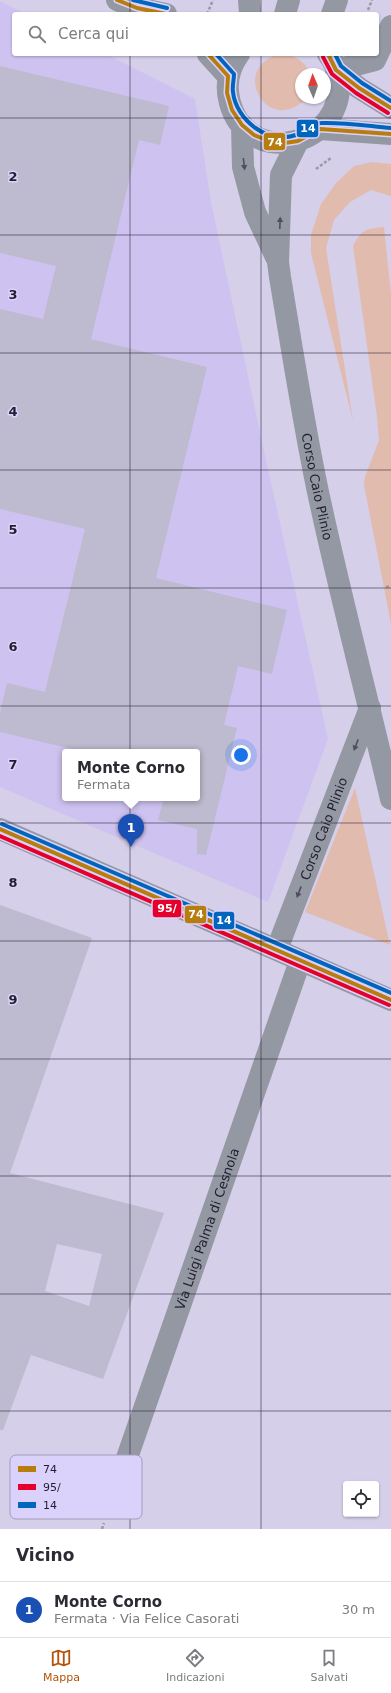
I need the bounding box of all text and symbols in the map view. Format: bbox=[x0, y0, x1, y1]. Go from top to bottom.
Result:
search box bbox=[12, 12, 379, 56]
icon: search bbox=[26, 23, 48, 45]
text: Cerca qui bbox=[58, 25, 129, 43]
north arrow bbox=[295, 68, 331, 104]
line badge: 14 bbox=[296, 119, 319, 138]
text: 14 bbox=[300, 122, 316, 135]
line badge: 74 bbox=[263, 132, 286, 151]
text: 74 bbox=[267, 136, 283, 149]
one-way arrow bbox=[240, 158, 247, 170]
text: 2 bbox=[8, 169, 18, 184]
one-way arrow bbox=[276, 217, 283, 229]
text: 3 bbox=[8, 287, 18, 302]
text: 4 bbox=[8, 404, 18, 419]
street label: Corso Caio Plinio bbox=[299, 432, 335, 542]
text: 5 bbox=[8, 522, 18, 537]
text: 6 bbox=[8, 639, 18, 654]
one-way arrow bbox=[352, 739, 358, 751]
your location bbox=[231, 745, 251, 765]
popup bbox=[62, 749, 200, 801]
text: 7 bbox=[8, 757, 18, 772]
text: Monte Corno bbox=[77, 759, 185, 777]
street label: Corso Caio Plinio bbox=[297, 775, 351, 882]
text: Fermata bbox=[77, 777, 130, 792]
pin: 1 bbox=[118, 814, 144, 847]
text: 8 bbox=[8, 875, 18, 890]
one-way arrow bbox=[296, 887, 302, 899]
line badge: 95/ bbox=[152, 899, 182, 918]
text: 95/ bbox=[157, 902, 178, 915]
line badge: 74 bbox=[184, 905, 207, 924]
text: 74 bbox=[188, 908, 204, 921]
line badge: 14 bbox=[213, 911, 235, 930]
text: 14 bbox=[216, 914, 232, 927]
text: 9 bbox=[8, 992, 18, 1007]
street label: Via Luigi Palma di Cesnola bbox=[172, 1146, 242, 1312]
legend bbox=[10, 1455, 142, 1519]
text: 74 bbox=[43, 1463, 57, 1476]
text: 95/ bbox=[43, 1481, 61, 1494]
map controls bbox=[343, 1481, 379, 1517]
button: locate bbox=[343, 1481, 379, 1517]
text: 14 bbox=[43, 1499, 57, 1512]
text: Vicino bbox=[16, 1545, 74, 1565]
text: Monte Corno bbox=[54, 1593, 162, 1611]
text: 1 bbox=[24, 1602, 34, 1617]
text: 30 m bbox=[342, 1602, 375, 1617]
text: Fermata · Via Felice Casorati bbox=[54, 1611, 239, 1626]
tab: Mappa bbox=[43, 1647, 80, 1684]
tab: Indicazioni bbox=[166, 1647, 225, 1684]
tab: Salvati bbox=[311, 1647, 348, 1684]

